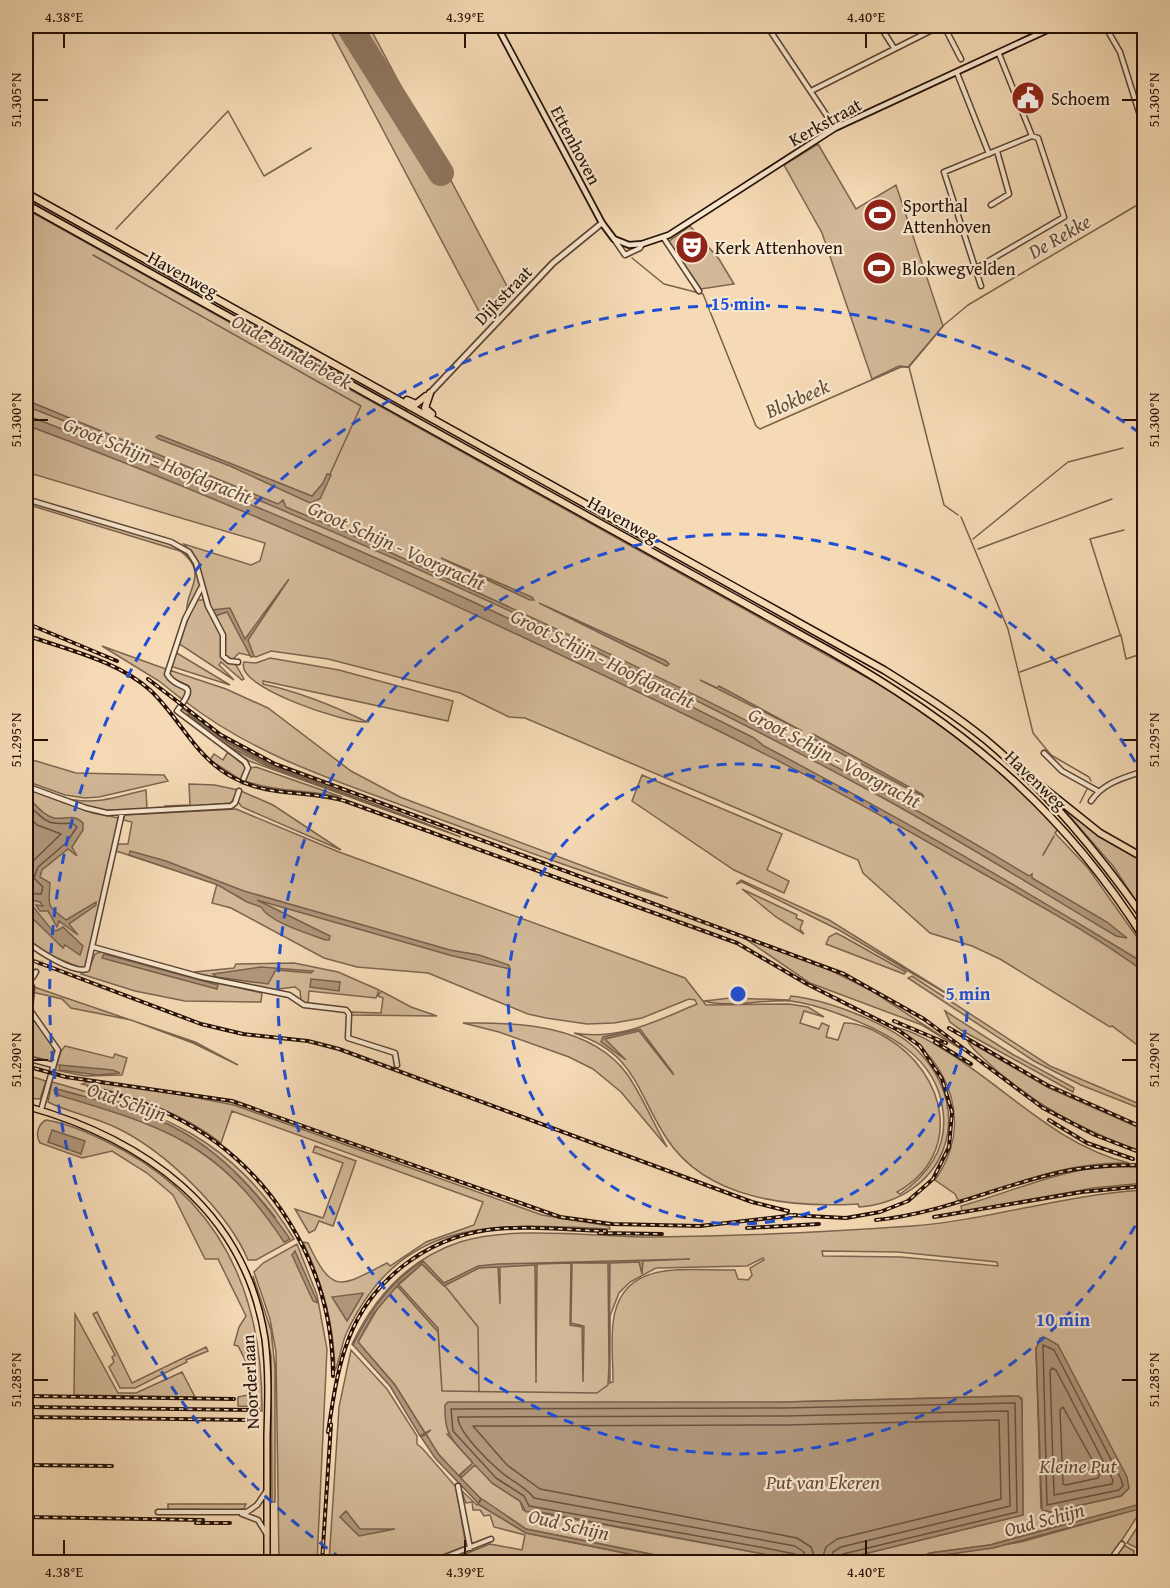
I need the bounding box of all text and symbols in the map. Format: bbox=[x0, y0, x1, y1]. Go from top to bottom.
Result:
text: 4.38°E bbox=[45, 6, 84, 27]
text: 4.39°E bbox=[446, 6, 485, 27]
text: 4.40°E bbox=[847, 6, 886, 27]
text: 51.305°N bbox=[5, 72, 26, 127]
text: 51.305°N bbox=[1143, 72, 1164, 127]
public building icon: Schoem bbox=[1010, 80, 1046, 116]
place label: Schoem bbox=[1051, 85, 1110, 112]
street label: Kerkstraat bbox=[784, 91, 867, 153]
street label: Ettenhoven bbox=[544, 101, 608, 189]
place label: Sporthal Attenhoven bbox=[903, 192, 991, 240]
sports icon: Sporthal Attenhoven bbox=[862, 197, 898, 233]
water label: De Rekke bbox=[1021, 206, 1096, 266]
theatre icon: Kerk Attenhoven bbox=[674, 229, 710, 265]
place label: Kerk Attenhoven bbox=[715, 234, 843, 261]
street label: Havenweg bbox=[143, 244, 223, 305]
sports icon: Blokwegvelden bbox=[861, 250, 897, 286]
place label: Blokwegvelden bbox=[902, 255, 1016, 282]
street label: Dijkstraat bbox=[468, 259, 539, 331]
text: 15 min bbox=[711, 290, 765, 317]
water label: Oude Bunderbeek bbox=[227, 306, 358, 396]
water label: Blokbeek bbox=[759, 371, 835, 425]
text: 51.300°N bbox=[5, 392, 26, 447]
text: 51.300°N bbox=[1143, 392, 1164, 447]
water label: Groot Schijn - Hoofdgracht bbox=[59, 409, 257, 511]
street label: Havenweg bbox=[583, 489, 663, 550]
water label: Groot Schijn - Voorgracht bbox=[304, 493, 491, 597]
water label: Groot Schijn - Hoofdgracht bbox=[506, 601, 700, 715]
water label: Groot Schijn - Voorgracht bbox=[744, 699, 927, 815]
text: 51.295°N bbox=[5, 712, 26, 767]
text: 51.295°N bbox=[1143, 712, 1164, 767]
street label: Havenweg bbox=[999, 744, 1073, 817]
text: 5 min bbox=[946, 980, 991, 1007]
centre of rings bbox=[728, 984, 748, 1004]
text: 51.290°N bbox=[5, 1032, 26, 1087]
text: 51.290°N bbox=[1143, 1032, 1164, 1087]
water label: Oud Schijn bbox=[83, 1074, 171, 1128]
text: 10 min bbox=[1036, 1306, 1090, 1333]
street label: Noorderlaan bbox=[234, 1334, 266, 1430]
text: 51.285°N bbox=[5, 1352, 26, 1407]
text: 51.285°N bbox=[1143, 1352, 1164, 1407]
water label: Kleine Put bbox=[1038, 1451, 1117, 1480]
water label: Put van Ekeren bbox=[765, 1467, 880, 1496]
water label: Oud Schijn bbox=[1001, 1494, 1087, 1544]
water label: Oud Schijn bbox=[526, 1501, 612, 1547]
text: 4.38°E bbox=[45, 1561, 84, 1582]
text: 4.39°E bbox=[446, 1561, 485, 1582]
text: 4.40°E bbox=[847, 1561, 886, 1582]

